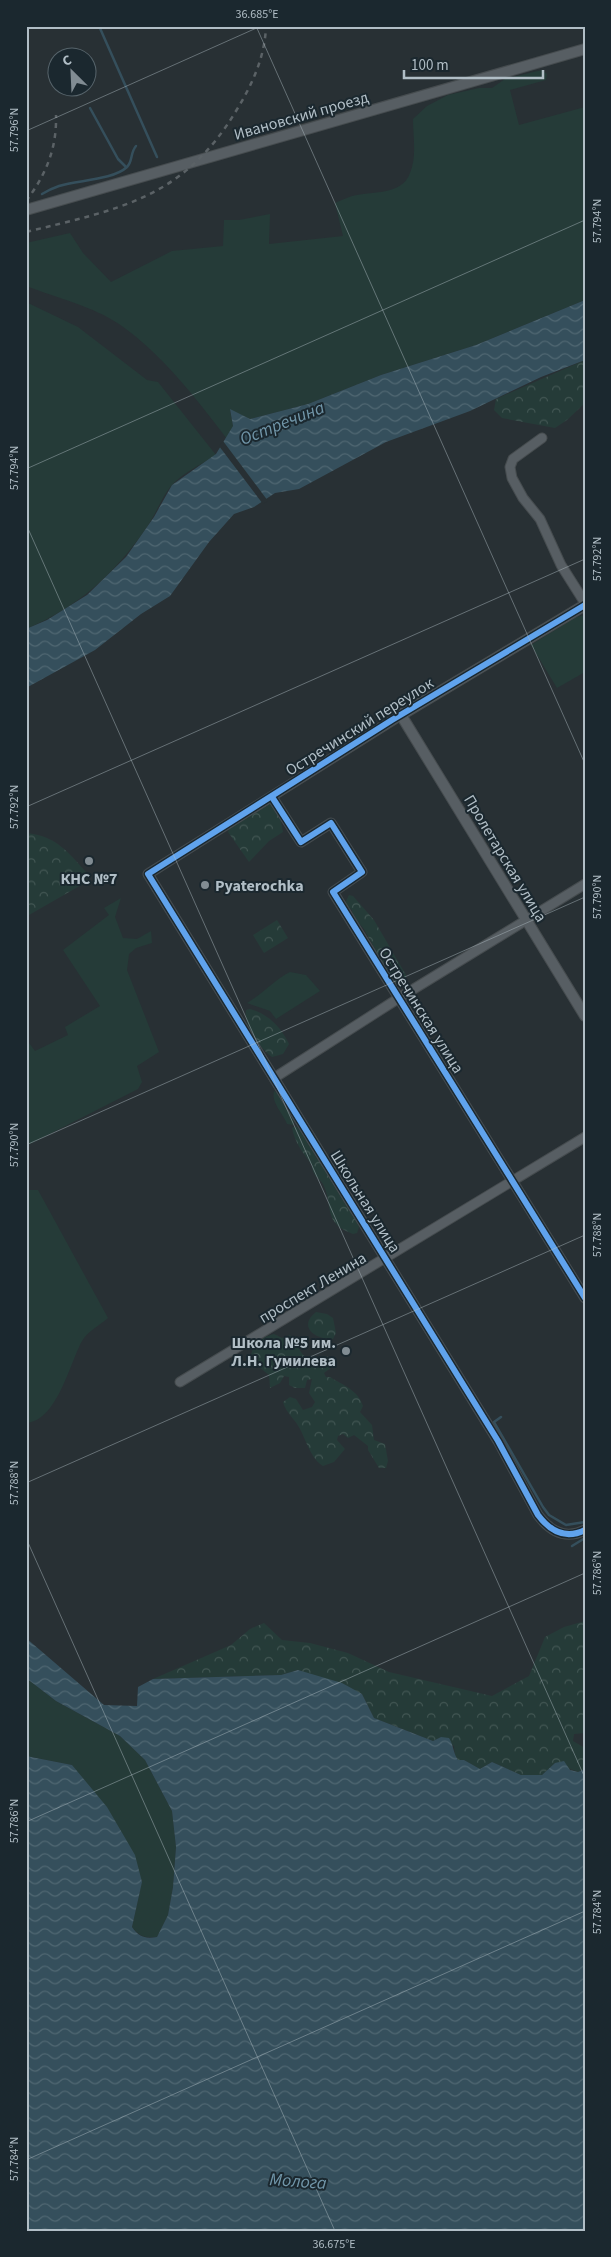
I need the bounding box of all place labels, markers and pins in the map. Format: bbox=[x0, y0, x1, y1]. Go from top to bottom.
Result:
marker: КНС №7 bbox=[83, 855, 95, 867]
place label: КНС №7 bbox=[60, 868, 118, 890]
place label: Pyaterochka bbox=[215, 875, 304, 897]
marker: Pyaterochka bbox=[199, 879, 211, 891]
place label: Школа №5 им. Л.Н. Гумилева bbox=[230, 1332, 336, 1372]
marker: Школа №5 им. Л.Н. Гумилева bbox=[340, 1345, 352, 1357]

